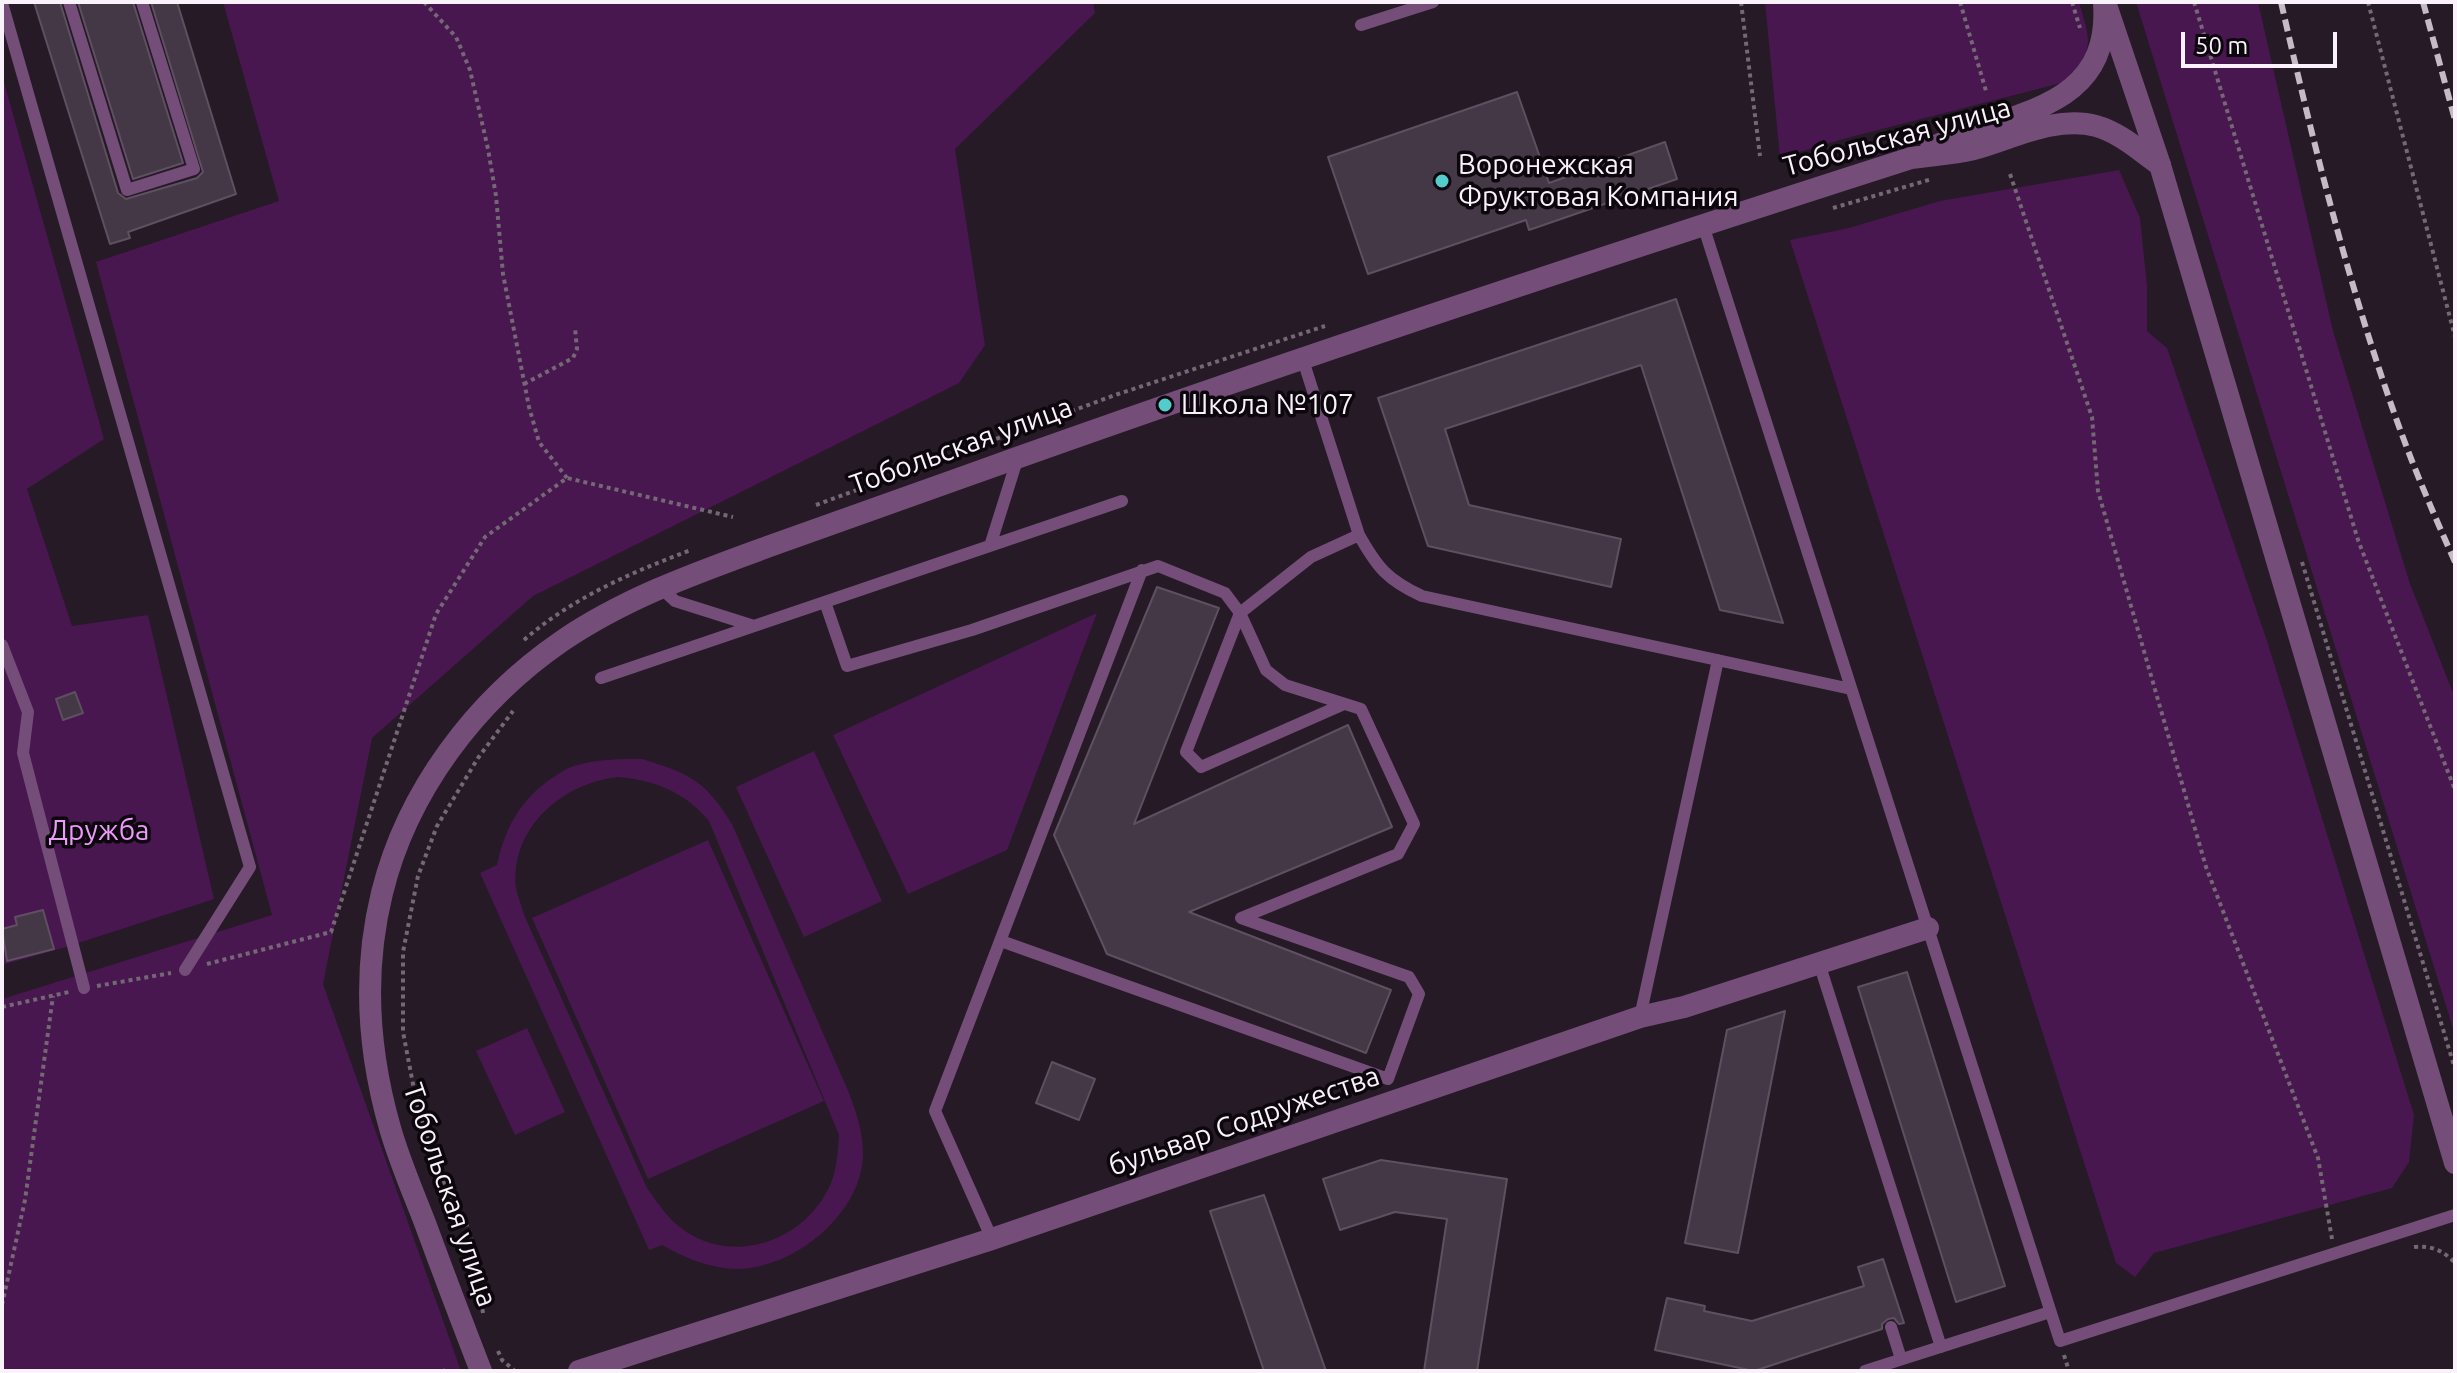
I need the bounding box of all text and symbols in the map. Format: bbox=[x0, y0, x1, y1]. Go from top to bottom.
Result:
scale bar bbox=[2185, 16, 2341, 66]
text: 50 m bbox=[2195, 32, 2248, 59]
street label: Тобольская улица bbox=[1780, 90, 2014, 184]
place label: Воронежская Фруктовая Компания bbox=[1458, 148, 1739, 214]
marker: Воронежская Фруктовая Компания bbox=[1433, 172, 1451, 190]
place label: Школа №107 bbox=[1181, 388, 1354, 422]
street label: Тобольская улица bbox=[845, 390, 1077, 502]
marker: Школа №107 bbox=[1156, 396, 1174, 414]
park label: Дружба bbox=[49, 814, 149, 848]
street label: бульвар Содружества bbox=[1104, 1059, 1384, 1183]
street label: Тобольская улица bbox=[396, 1079, 504, 1311]

